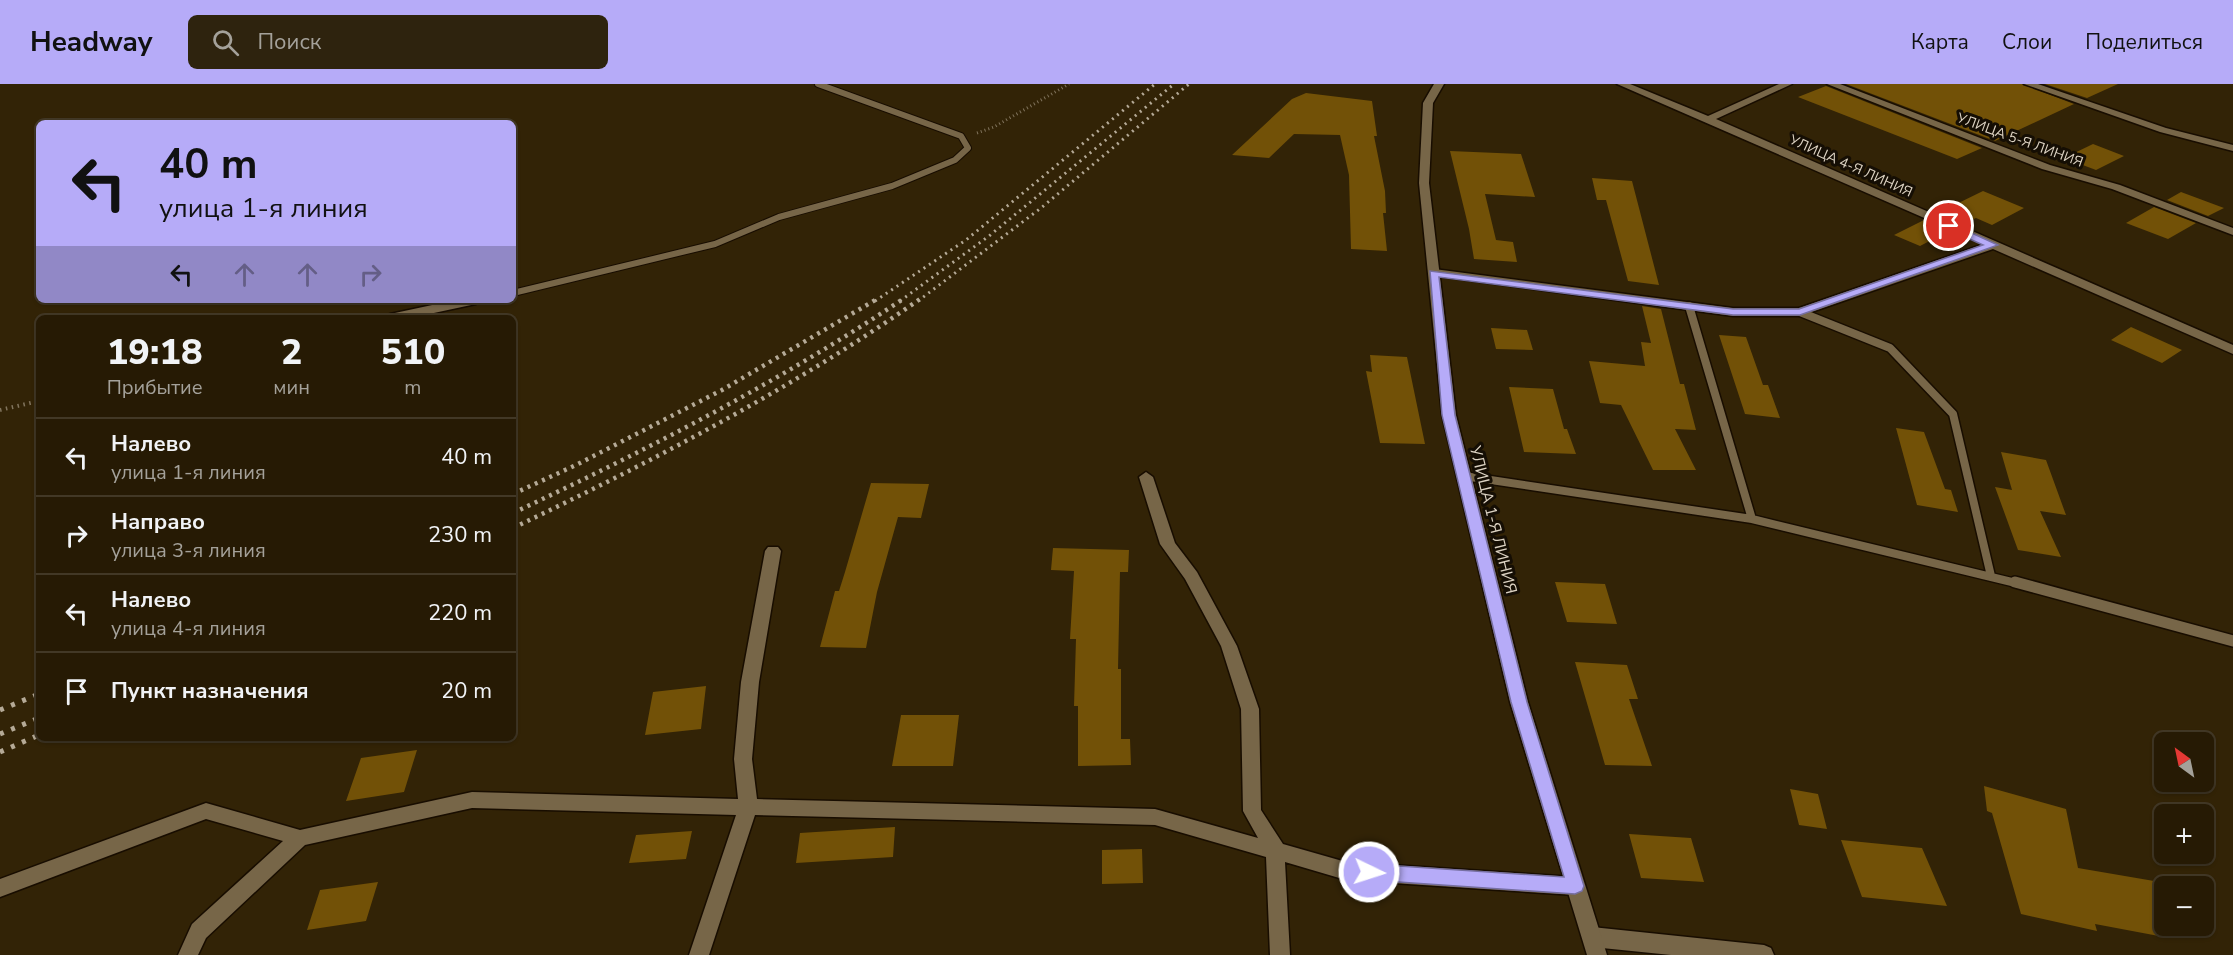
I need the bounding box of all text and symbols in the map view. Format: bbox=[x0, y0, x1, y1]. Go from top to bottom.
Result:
search box bbox=[188, 15, 608, 69]
text: Headway bbox=[30, 23, 152, 61]
icon: search bbox=[209, 26, 242, 59]
text: Поиск bbox=[257, 27, 321, 57]
text: Карта bbox=[1911, 28, 1969, 56]
text: Слои bbox=[2002, 28, 2052, 56]
text: Поделиться bbox=[2085, 28, 2203, 56]
street label: УЛИЦА 5-Я ЛИНИЯ bbox=[1953, 108, 2086, 172]
street label: УЛИЦА 4-Я ЛИНИЯ bbox=[1785, 130, 1916, 202]
text: 40 m bbox=[159, 136, 258, 193]
icon: left bbox=[60, 144, 138, 222]
text: улица 1-я линия bbox=[159, 190, 368, 227]
pin bbox=[1923, 200, 1974, 251]
icon: arrive bbox=[1932, 209, 1965, 242]
icon: left bbox=[165, 258, 198, 291]
icon: ahead bbox=[228, 258, 261, 291]
icon: ahead bbox=[291, 258, 324, 291]
icon: right bbox=[354, 258, 387, 291]
text: 19:18 bbox=[107, 328, 203, 377]
text: 2 bbox=[281, 328, 302, 377]
text: 510 bbox=[381, 328, 445, 377]
text: Прибытие bbox=[107, 374, 203, 401]
text: мин bbox=[273, 374, 310, 401]
text: m bbox=[404, 374, 421, 401]
text: Налево bbox=[111, 429, 191, 459]
icon: left bbox=[60, 441, 93, 474]
text: 40 m bbox=[441, 442, 492, 472]
street label: УЛИЦА 1-Я ЛИНИЯ bbox=[1464, 443, 1522, 596]
text: улица 1-я линия bbox=[111, 459, 266, 486]
text: Направо bbox=[111, 507, 205, 537]
icon: right bbox=[60, 519, 93, 552]
text: 230 m bbox=[428, 520, 492, 550]
text: улица 3-я линия bbox=[111, 537, 266, 564]
text: Налево bbox=[111, 585, 191, 615]
icon: left bbox=[60, 597, 93, 630]
text: 220 m bbox=[428, 598, 492, 628]
text: улица 4-я линия bbox=[111, 615, 266, 642]
icon: arrive bbox=[60, 675, 93, 708]
text: Пункт назначения bbox=[111, 676, 309, 706]
text: 20 m bbox=[441, 676, 492, 706]
north arrow bbox=[2154, 732, 2214, 792]
map controls bbox=[2154, 732, 2214, 936]
button: + bbox=[2154, 804, 2214, 864]
position arrow bbox=[1337, 840, 1401, 904]
button: − bbox=[2154, 876, 2214, 936]

